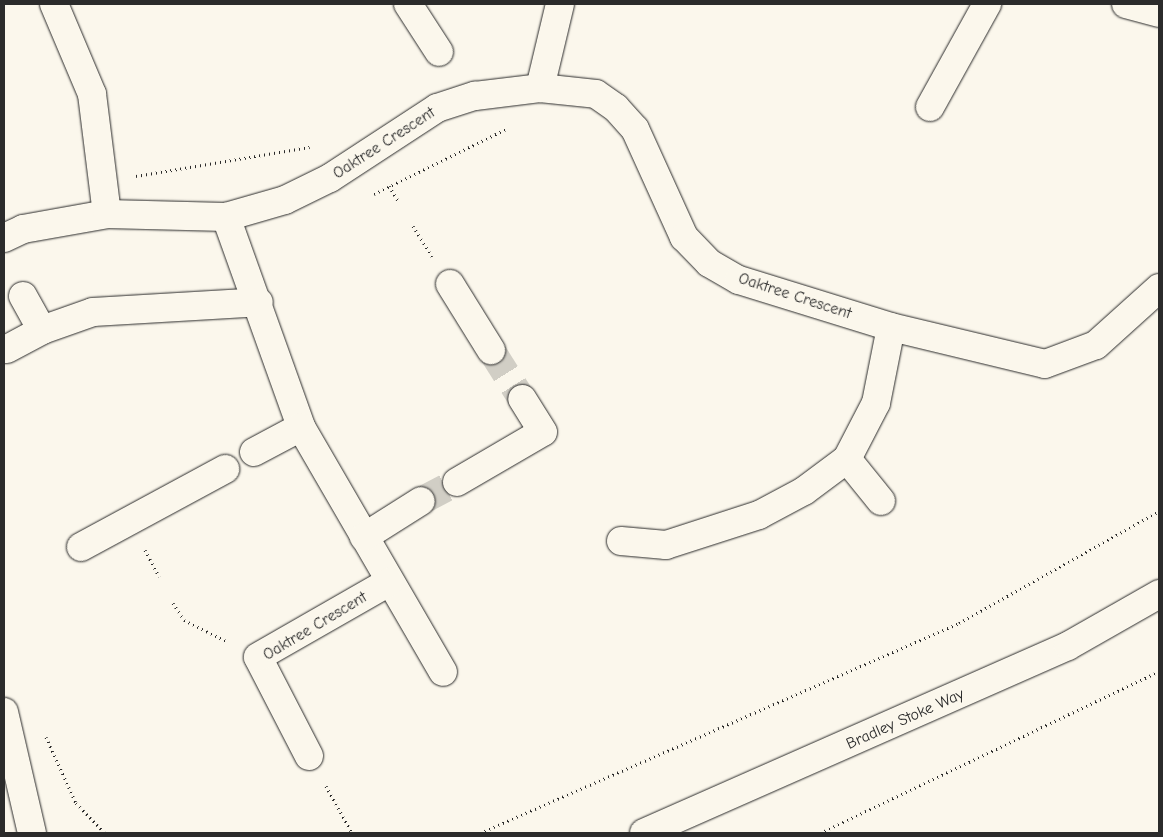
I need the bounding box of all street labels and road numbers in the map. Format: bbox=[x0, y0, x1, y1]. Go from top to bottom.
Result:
street label: Oaktree Crescent bbox=[329, 103, 439, 183]
street label: Oaktree Crescent bbox=[736, 269, 854, 323]
street label: Oaktree Crescent bbox=[260, 587, 370, 665]
street label: Bradley Stoke Way bbox=[843, 684, 967, 754]

